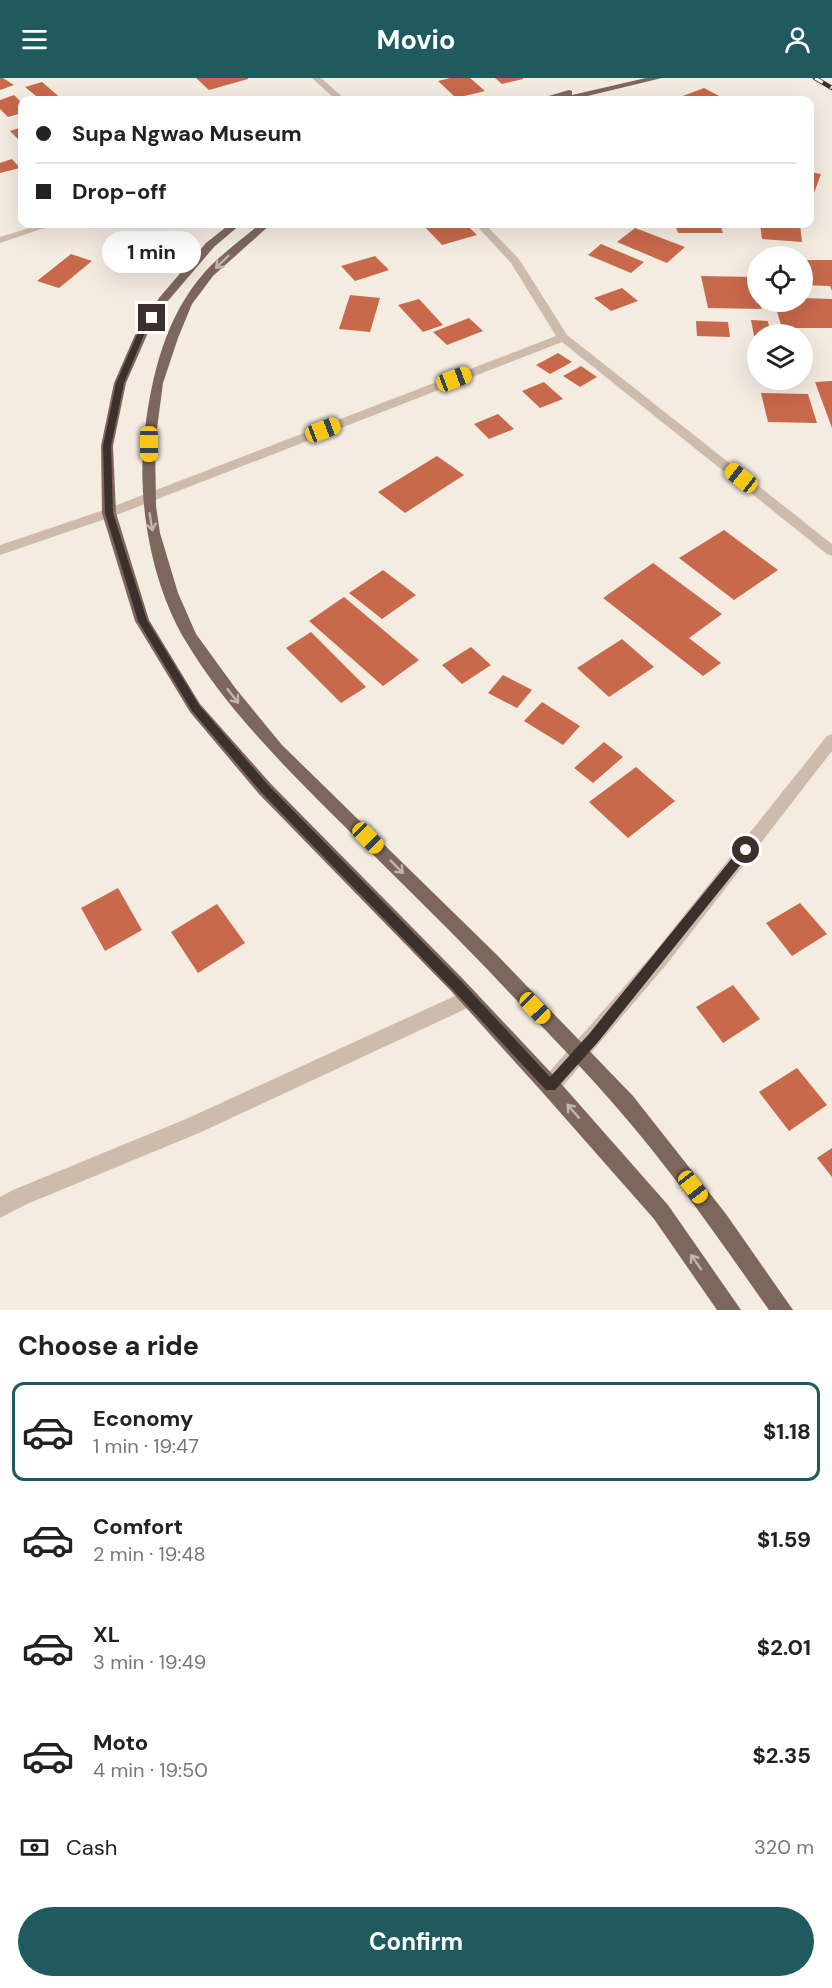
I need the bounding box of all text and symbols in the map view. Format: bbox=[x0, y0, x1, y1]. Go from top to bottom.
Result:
text: Movio bbox=[377, 22, 455, 57]
icon: menu bbox=[18, 23, 51, 56]
icon: person bbox=[781, 23, 814, 56]
text: Supa Ngwao Museum bbox=[72, 119, 302, 148]
text: Drop-off bbox=[72, 177, 167, 206]
callout: 1 min bbox=[102, 231, 201, 273]
text: 1 min bbox=[127, 239, 176, 265]
map controls bbox=[747, 246, 813, 390]
button: locate bbox=[747, 246, 813, 312]
one-way arrow bbox=[214, 255, 229, 269]
route end bbox=[138, 304, 165, 331]
button: layers bbox=[747, 324, 813, 390]
car bbox=[434, 364, 474, 394]
car bbox=[303, 415, 343, 445]
car bbox=[140, 426, 158, 462]
car bbox=[721, 460, 761, 496]
one-way arrow bbox=[146, 511, 157, 531]
one-way arrow bbox=[227, 688, 240, 704]
car bbox=[349, 819, 387, 857]
route start bbox=[732, 836, 759, 863]
one-way arrow bbox=[389, 859, 404, 874]
car bbox=[516, 989, 554, 1027]
one-way arrow bbox=[566, 1104, 580, 1119]
car bbox=[675, 1167, 711, 1207]
one-way arrow bbox=[690, 1254, 702, 1271]
text: Choose a ride bbox=[18, 1328, 199, 1363]
text: Economy bbox=[93, 1404, 193, 1433]
icon: car bbox=[21, 1405, 75, 1459]
text: $1.18 bbox=[763, 1417, 811, 1446]
text: 1 min · 19:47 bbox=[93, 1433, 199, 1459]
text: Comfort bbox=[93, 1512, 183, 1541]
icon: car bbox=[21, 1513, 75, 1567]
text: $1.59 bbox=[757, 1525, 811, 1554]
text: 2 min · 19:48 bbox=[93, 1541, 206, 1567]
text: XL bbox=[93, 1620, 120, 1649]
icon: car bbox=[21, 1621, 75, 1675]
text: $2.01 bbox=[757, 1633, 811, 1662]
text: 3 min · 19:49 bbox=[93, 1649, 206, 1675]
text: Moto bbox=[93, 1728, 148, 1757]
icon: car bbox=[21, 1729, 75, 1783]
text: $2.35 bbox=[753, 1741, 811, 1770]
text: 4 min · 19:50 bbox=[93, 1757, 208, 1783]
icon: cash bbox=[18, 1831, 51, 1864]
text: Cash bbox=[66, 1833, 117, 1862]
text: 320 m bbox=[754, 1834, 814, 1860]
button: Confirm bbox=[18, 1907, 814, 1976]

